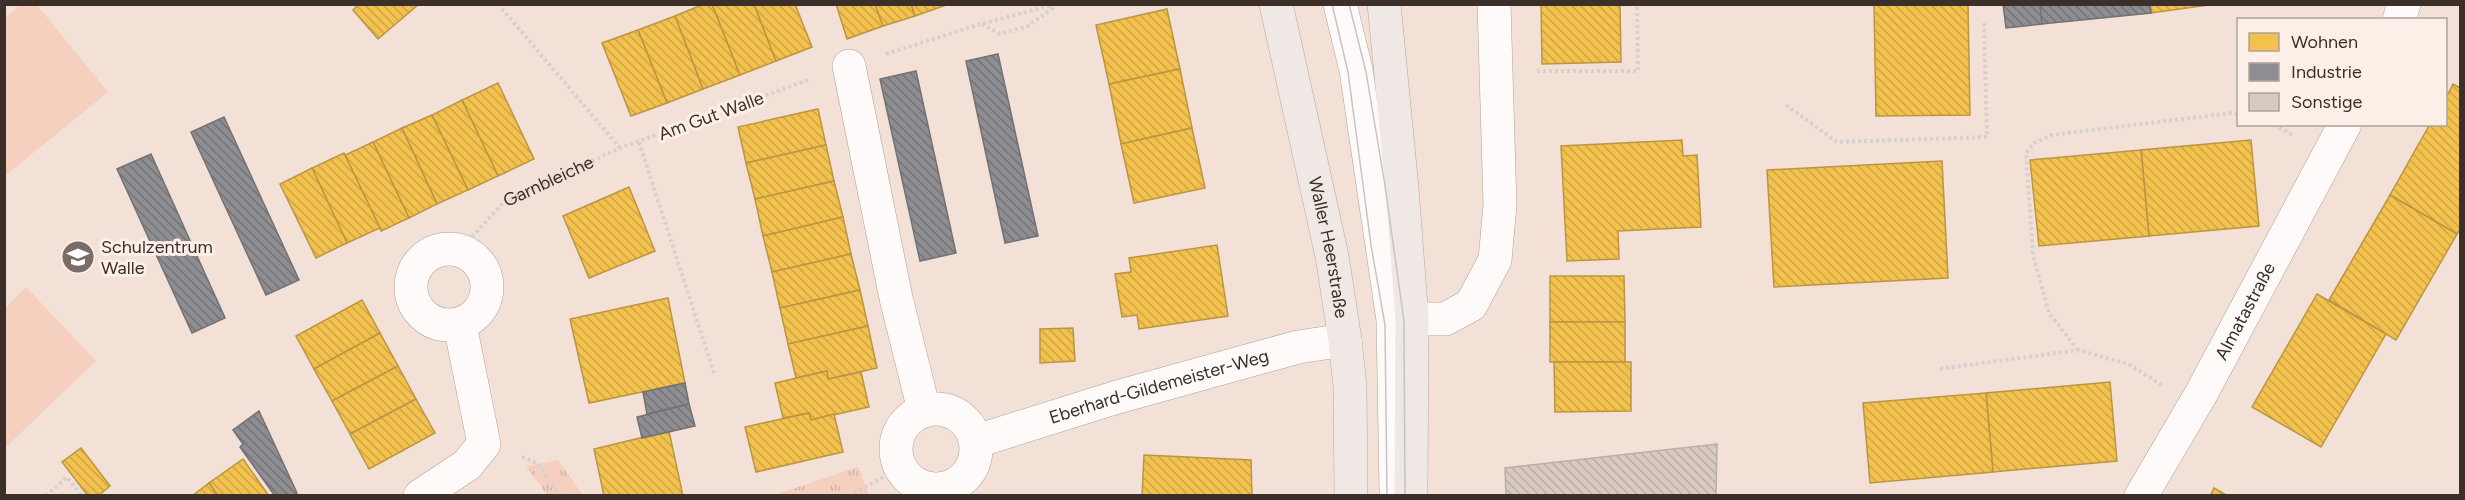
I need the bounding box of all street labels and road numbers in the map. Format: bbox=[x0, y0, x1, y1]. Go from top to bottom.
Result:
street label: Am Gut Walle bbox=[655, 87, 767, 145]
street label: Garnbleiche bbox=[500, 151, 597, 212]
street label: Waller Heerstraße bbox=[1304, 174, 1352, 320]
street label: Almatastraße bbox=[2210, 259, 2280, 364]
street label: Eberhard-Gildemeister-Weg bbox=[1046, 345, 1271, 429]

